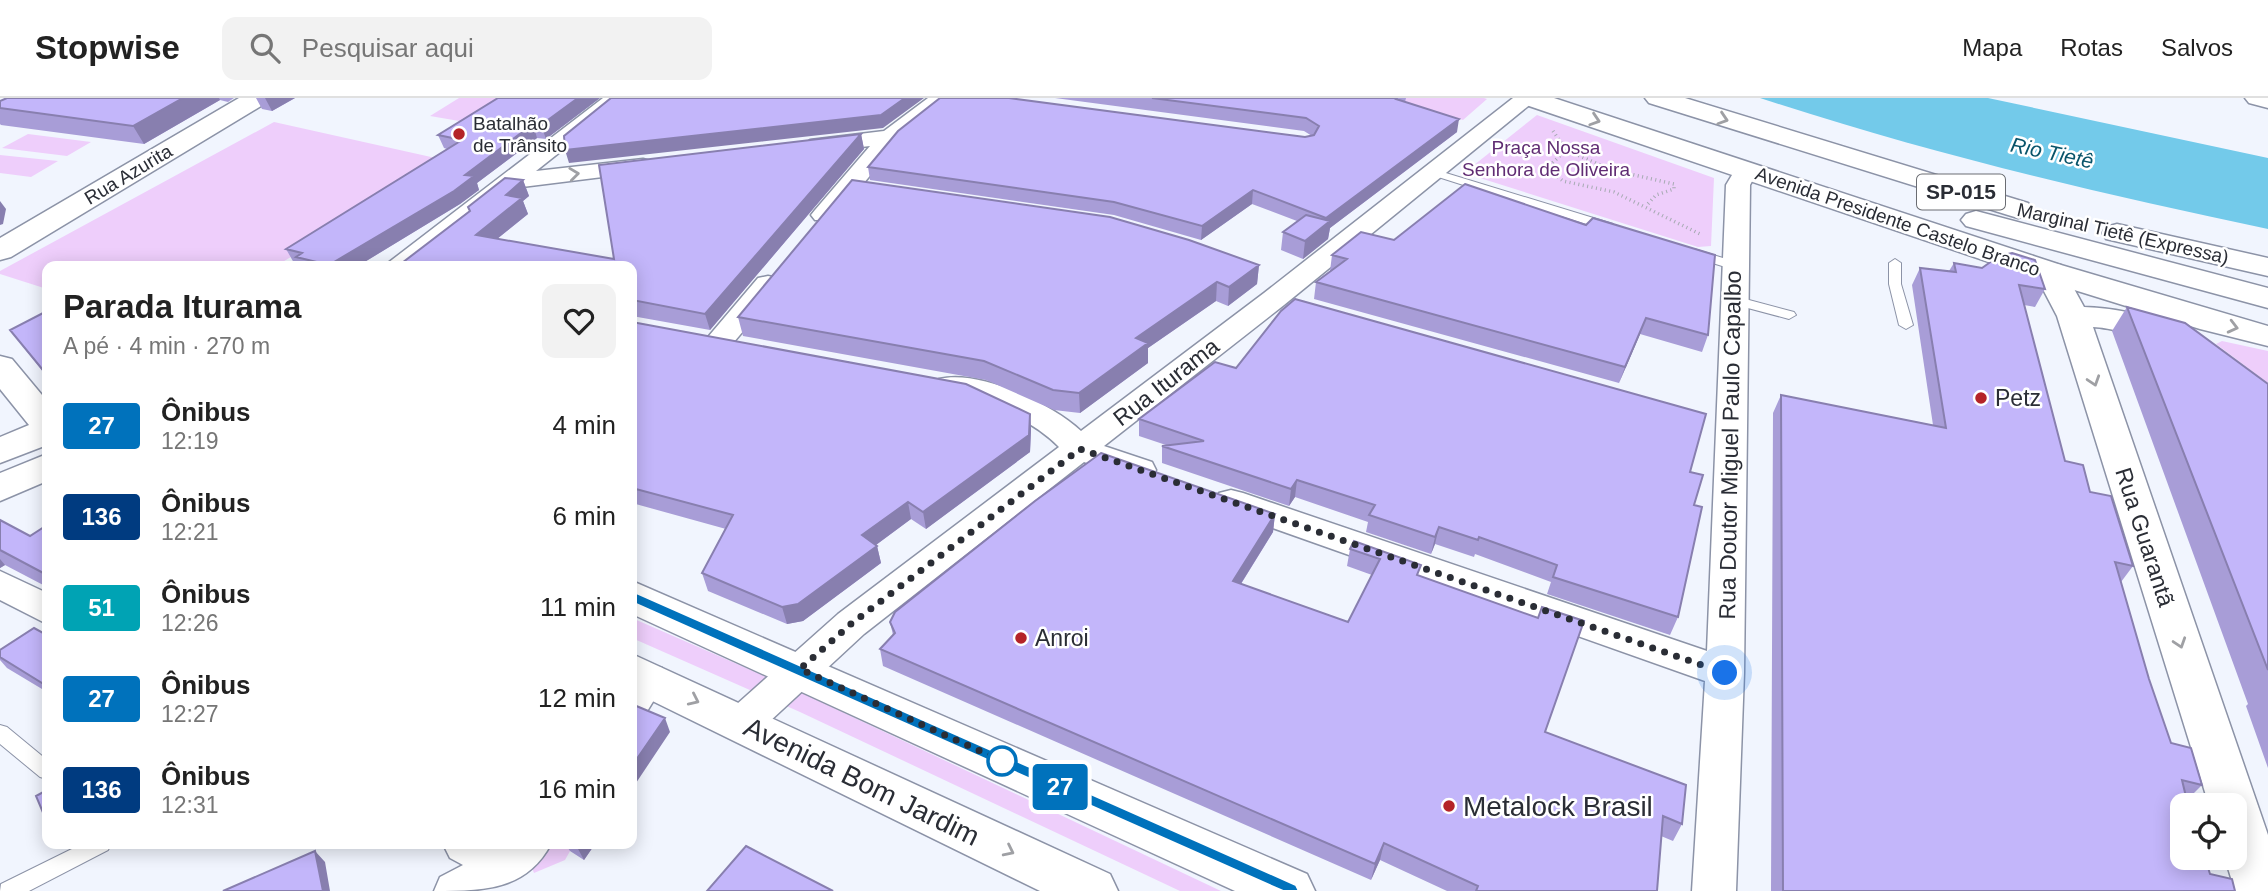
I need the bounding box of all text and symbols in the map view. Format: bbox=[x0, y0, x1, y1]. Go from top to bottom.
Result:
search box bbox=[222, 17, 712, 80]
text: Stopwise bbox=[35, 29, 180, 66]
icon: search bbox=[246, 29, 284, 67]
text: Pesquisar aqui bbox=[302, 33, 474, 63]
text: Mapa bbox=[1962, 34, 2022, 61]
text: Rotas bbox=[2060, 34, 2123, 61]
text: Salvos bbox=[2161, 34, 2233, 61]
one-way arrow bbox=[1717, 111, 1729, 125]
one-way arrow bbox=[1588, 112, 1601, 126]
place label: Batalhão de Trânsito bbox=[473, 113, 567, 156]
marker: Batalhão de Trânsito bbox=[451, 126, 467, 142]
water label: Rio Tietê bbox=[2009, 133, 2096, 172]
park label: Praça Nossa Senhora de Oliveira bbox=[1462, 137, 1630, 180]
street label: Rua Azurita bbox=[81, 140, 176, 209]
street label: Avenida Presidente Castelo Branco bbox=[1753, 163, 2043, 280]
one-way arrow bbox=[568, 166, 580, 181]
road number: SP-015 bbox=[1917, 174, 2005, 210]
street label: Marginal Tietê (Expressa) bbox=[2015, 199, 2231, 268]
street label: Rua Doutor Miguel Paulo Capalbo bbox=[1714, 270, 1746, 620]
button: heart bbox=[542, 284, 616, 358]
text: Parada Iturama bbox=[63, 288, 301, 325]
one-way arrow bbox=[2227, 319, 2239, 333]
text: A pé · 4 min · 270 m bbox=[63, 333, 270, 359]
street label: Rua Iturama bbox=[1108, 333, 1224, 431]
one-way arrow bbox=[2086, 374, 2101, 386]
place label: Petz bbox=[1995, 385, 2041, 411]
marker: Petz bbox=[1973, 390, 1989, 406]
text: Ônibus bbox=[161, 397, 251, 427]
text: 4 min bbox=[552, 410, 616, 440]
text: 27 bbox=[88, 412, 115, 439]
text: 12:19 bbox=[161, 428, 219, 454]
street label: Rua Guarantã bbox=[2110, 464, 2180, 610]
text: Ônibus bbox=[161, 488, 251, 518]
text: 6 min bbox=[552, 501, 616, 531]
text: 136 bbox=[81, 503, 122, 530]
text: 12:21 bbox=[161, 519, 219, 545]
text: Ônibus bbox=[161, 579, 251, 609]
text: 11 min bbox=[540, 592, 616, 622]
text: 51 bbox=[88, 594, 115, 621]
text: 12:26 bbox=[161, 610, 219, 636]
place label: Anroi bbox=[1035, 625, 1089, 651]
marker: Anroi bbox=[1013, 630, 1029, 646]
one-way arrow bbox=[2172, 637, 2187, 649]
your location bbox=[1707, 655, 1742, 690]
text: Ônibus bbox=[161, 670, 251, 700]
text: 12 min bbox=[538, 683, 616, 713]
text: 27 bbox=[88, 685, 115, 712]
one-way arrow bbox=[686, 692, 699, 706]
text: 12:27 bbox=[161, 701, 219, 727]
street label: Avenida Bom Jardim bbox=[739, 711, 984, 852]
unlabelled marker bbox=[987, 746, 1017, 776]
text: Ônibus bbox=[161, 761, 251, 791]
line badge: 27 bbox=[1028, 764, 1092, 810]
text: 27 bbox=[1047, 773, 1073, 800]
text: 16 min bbox=[538, 774, 616, 804]
text: 136 bbox=[81, 776, 122, 803]
place label: Metalock Brasil bbox=[1463, 791, 1653, 822]
text: 12:31 bbox=[161, 792, 219, 818]
map controls bbox=[2170, 793, 2247, 870]
button: locate bbox=[2170, 793, 2247, 870]
marker: Metalock Brasil bbox=[1441, 798, 1457, 814]
one-way arrow bbox=[1002, 843, 1014, 857]

